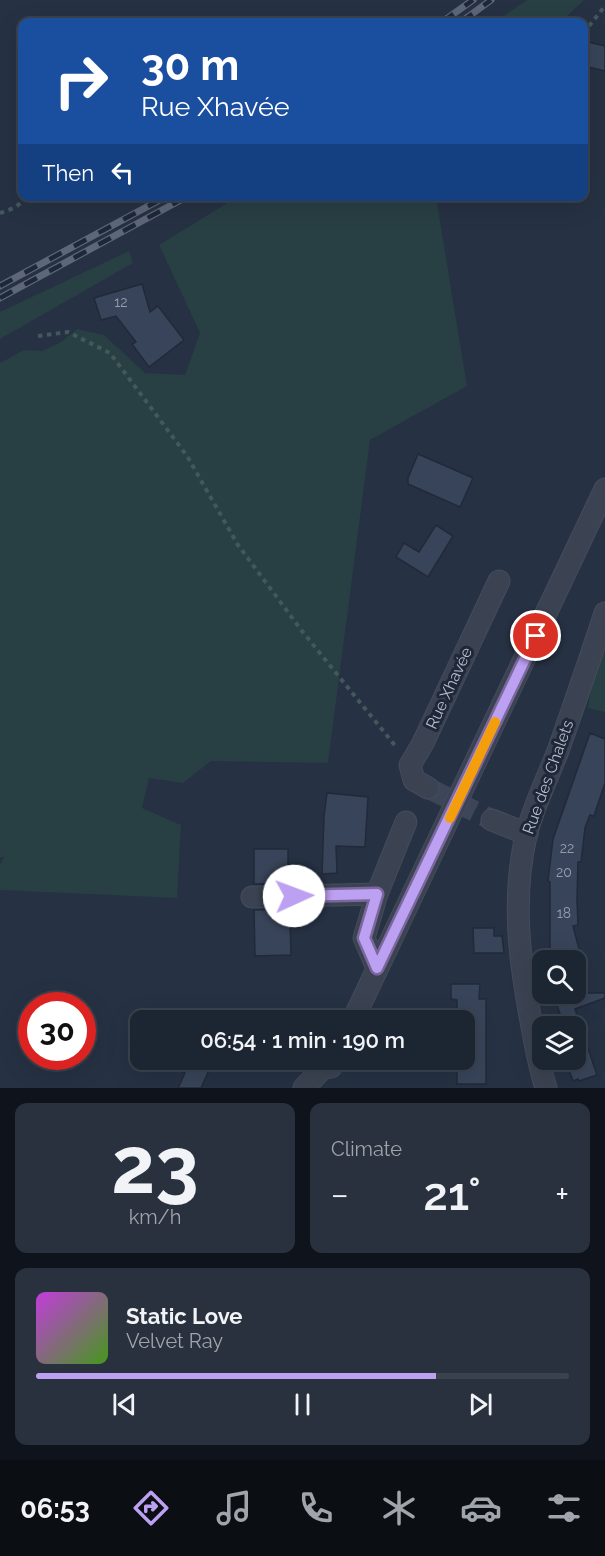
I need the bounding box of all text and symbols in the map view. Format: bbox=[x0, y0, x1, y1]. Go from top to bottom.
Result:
text: 30 m bbox=[141, 41, 239, 90]
icon: right bbox=[42, 42, 120, 120]
text: Rue Xhavée bbox=[141, 91, 290, 122]
icon: left bbox=[106, 156, 139, 189]
text: Then bbox=[42, 160, 94, 186]
house number: 12 bbox=[114, 294, 128, 310]
pin bbox=[510, 610, 561, 661]
icon: arrive bbox=[519, 619, 552, 652]
street label: Rue Xhavée bbox=[422, 644, 476, 732]
street label: Rue des Chalets bbox=[519, 717, 578, 837]
house number: 22 bbox=[560, 840, 574, 856]
position arrow bbox=[262, 864, 326, 928]
house number: 20 bbox=[556, 864, 572, 880]
house number: 18 bbox=[557, 905, 571, 921]
map controls bbox=[532, 950, 586, 1070]
button: search bbox=[532, 950, 586, 1004]
speed limit sign: 30 bbox=[18, 992, 96, 1070]
button: layers bbox=[532, 1016, 586, 1070]
text: 06:54 · 1 min · 190 m bbox=[200, 1027, 405, 1053]
text: 23 bbox=[111, 1120, 199, 1211]
text: Climate bbox=[331, 1137, 402, 1161]
text: 21° bbox=[423, 1168, 481, 1221]
text: − bbox=[331, 1175, 349, 1214]
text: + bbox=[555, 1175, 569, 1214]
text: km/h bbox=[129, 1205, 181, 1229]
text: Static Love bbox=[126, 1303, 243, 1329]
text: Velvet Ray bbox=[126, 1329, 223, 1353]
icon: previous bbox=[108, 1388, 141, 1421]
icon: pause bbox=[286, 1388, 319, 1421]
icon: next bbox=[464, 1388, 497, 1421]
icon: directions bbox=[130, 1487, 172, 1529]
icon: music bbox=[213, 1487, 255, 1529]
icon: phone bbox=[295, 1487, 337, 1529]
icon: climate bbox=[378, 1487, 420, 1529]
icon: car bbox=[460, 1487, 502, 1529]
icon: filters bbox=[543, 1487, 585, 1529]
text: 06:53 bbox=[20, 1493, 90, 1524]

